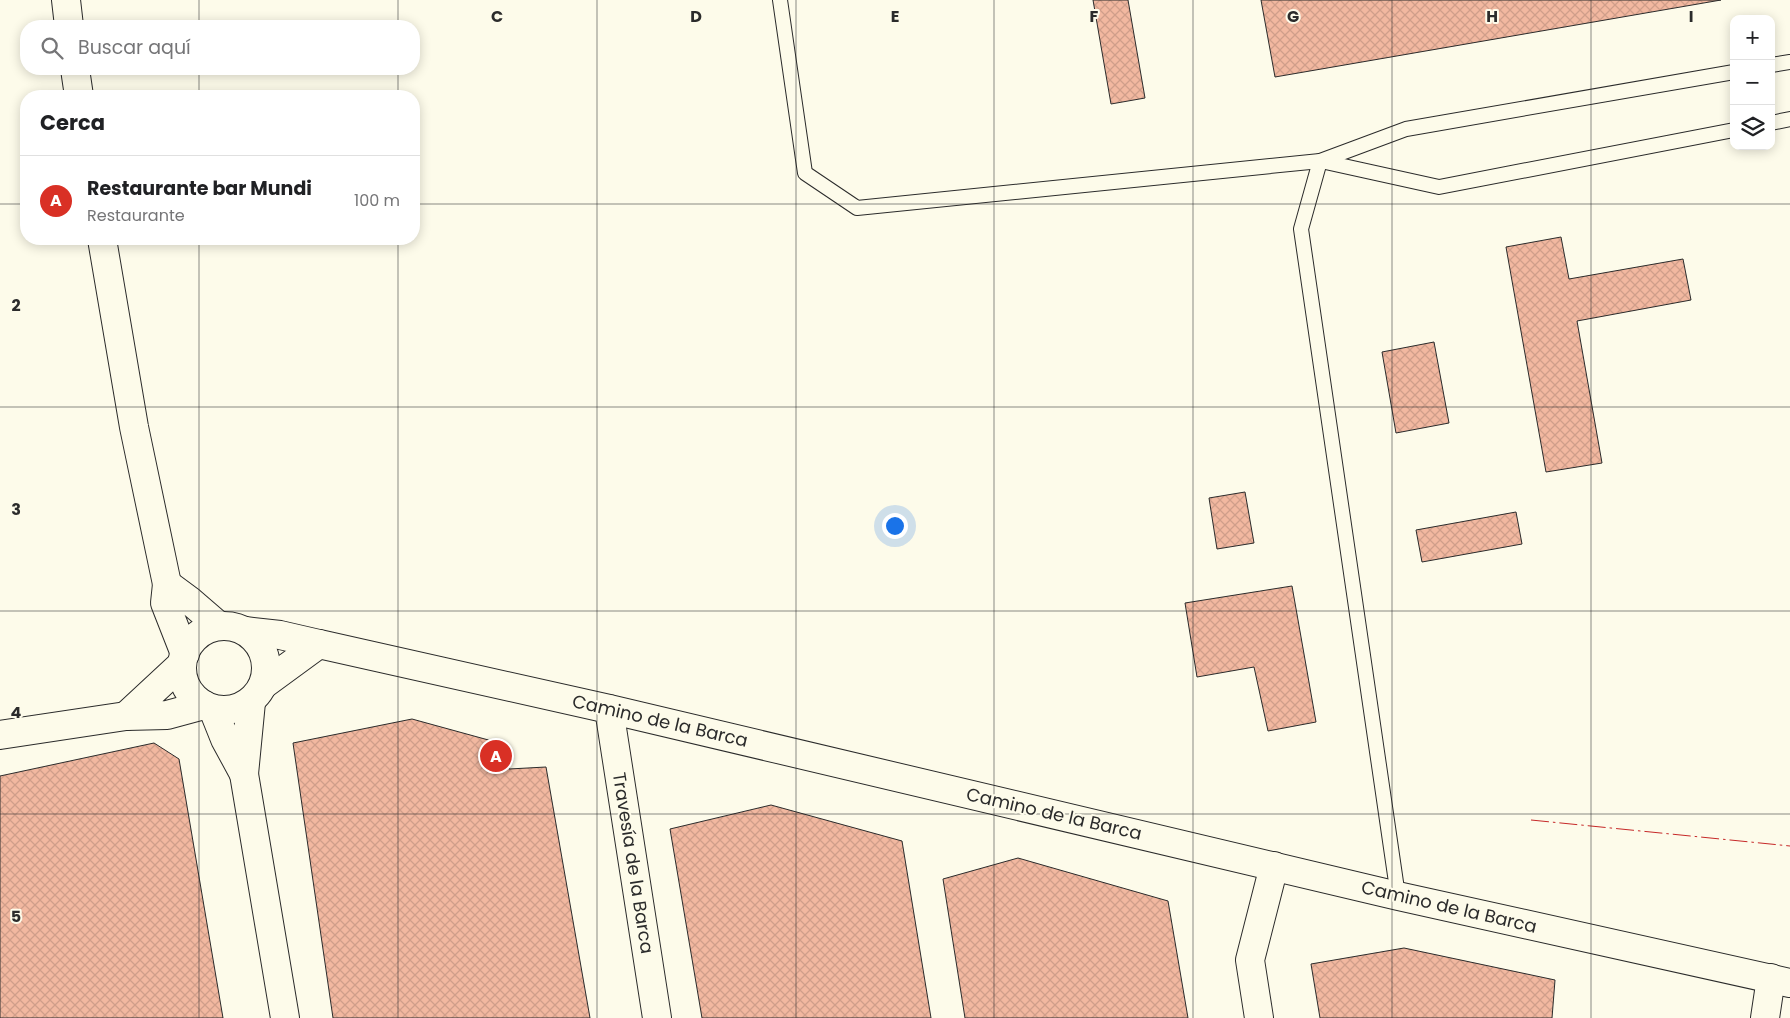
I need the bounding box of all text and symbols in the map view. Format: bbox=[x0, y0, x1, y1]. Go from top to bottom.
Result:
text: C bbox=[491, 5, 503, 28]
text: D bbox=[690, 5, 702, 28]
text: E bbox=[891, 5, 899, 28]
text: F bbox=[1090, 5, 1099, 28]
text: G bbox=[1287, 5, 1299, 28]
text: H bbox=[1486, 5, 1498, 28]
text: I bbox=[1689, 5, 1693, 28]
map controls bbox=[1730, 15, 1775, 150]
button: + bbox=[1730, 15, 1775, 60]
search box bbox=[20, 20, 420, 75]
icon: search bbox=[38, 34, 66, 62]
text: Buscar aquí bbox=[78, 34, 191, 61]
button: − bbox=[1730, 60, 1775, 105]
button: layers bbox=[1730, 105, 1775, 150]
text: Cerca bbox=[40, 108, 105, 137]
text: Restaurante bar Mundi bbox=[87, 175, 312, 202]
text: A bbox=[50, 189, 62, 212]
text: 100 m bbox=[354, 189, 400, 212]
text: Restaurante bbox=[87, 204, 185, 227]
text: 2 bbox=[11, 294, 21, 317]
text: 3 bbox=[11, 498, 21, 521]
your location bbox=[882, 513, 908, 539]
street label: Camino de la Barca bbox=[570, 688, 750, 753]
text: 4 bbox=[11, 701, 22, 724]
pin: A bbox=[480, 737, 512, 775]
street label: Travesía de la Barca bbox=[607, 770, 660, 955]
street label: Camino de la Barca bbox=[964, 781, 1144, 846]
street label: Camino de la Barca bbox=[1359, 874, 1539, 939]
text: 5 bbox=[11, 905, 21, 928]

